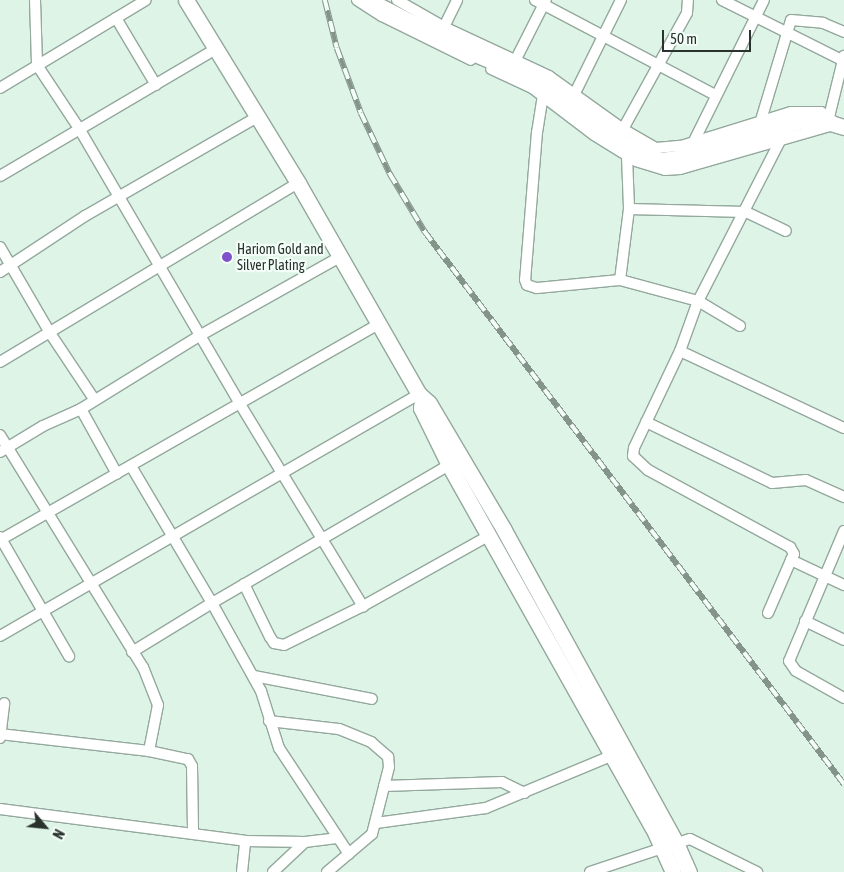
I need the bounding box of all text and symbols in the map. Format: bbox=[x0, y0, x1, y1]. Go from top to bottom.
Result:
scale bar bbox=[664, 20, 753, 52]
text: 50 m bbox=[670, 30, 697, 47]
place label: Hariom Gold and Silver Plating bbox=[237, 241, 324, 274]
marker: Hariom Gold and Silver Plating bbox=[221, 251, 233, 263]
north arrow bbox=[20, 802, 70, 852]
text: N bbox=[49, 827, 67, 841]

